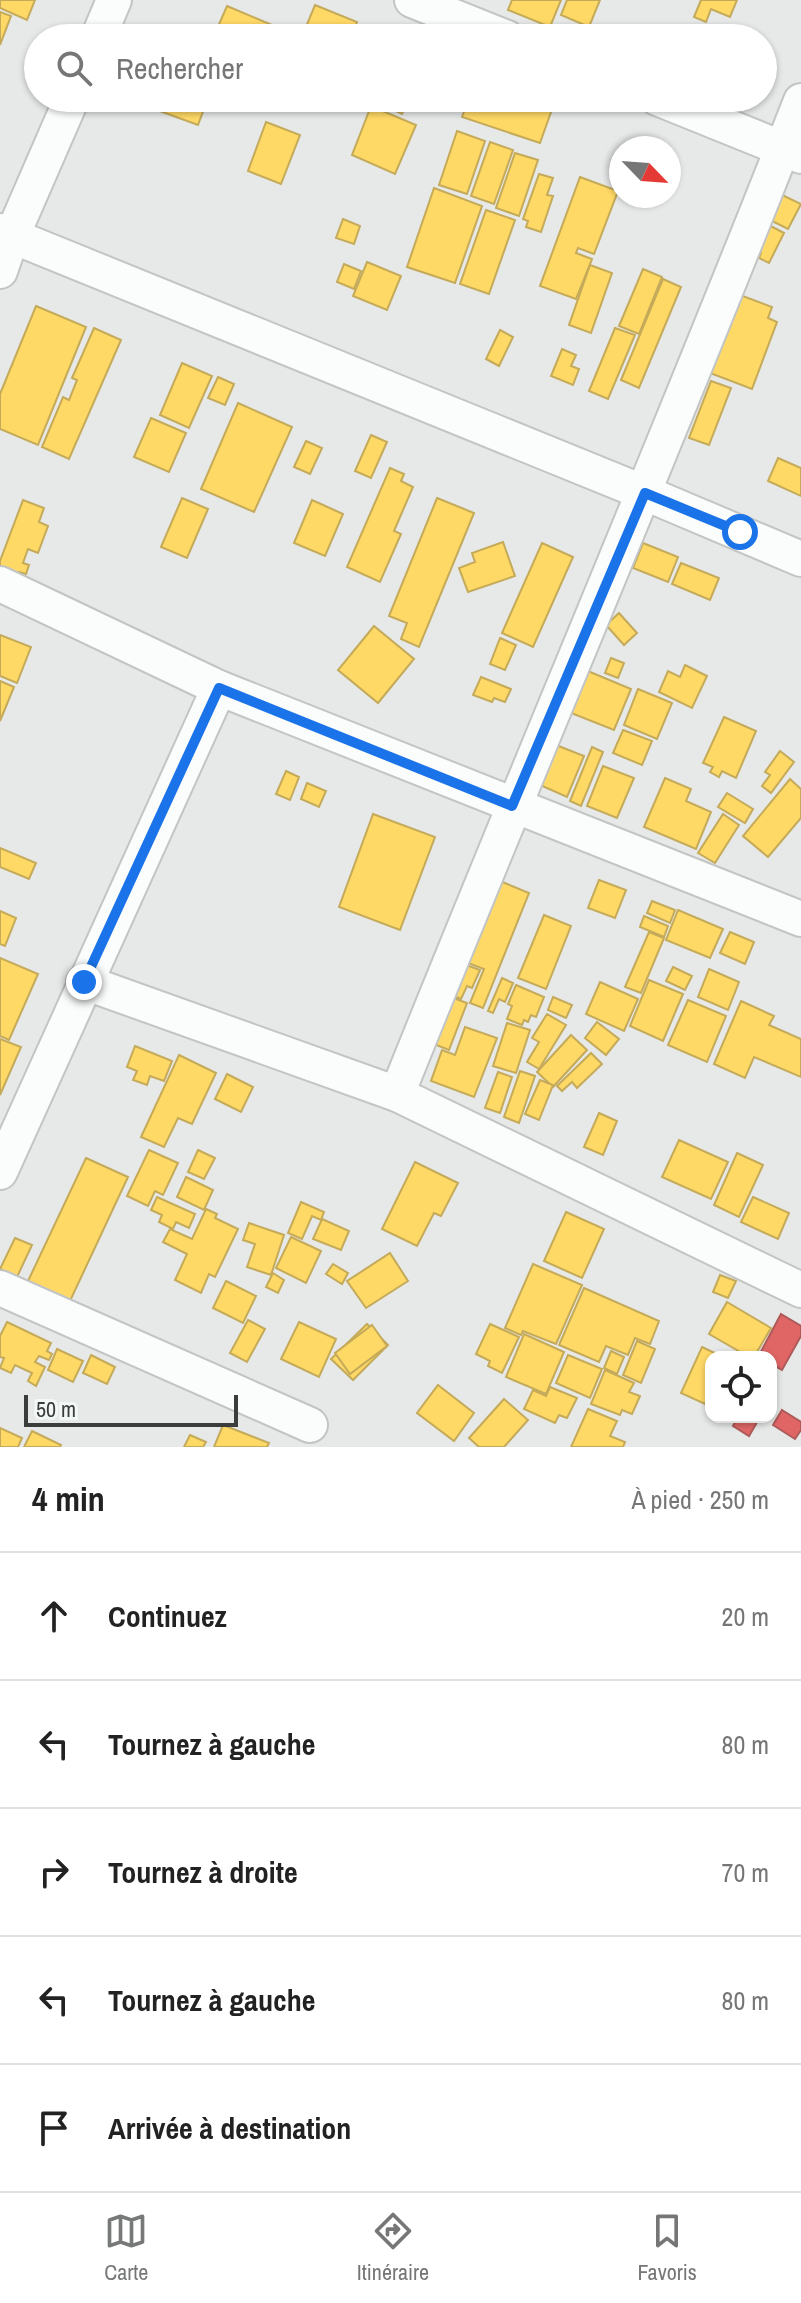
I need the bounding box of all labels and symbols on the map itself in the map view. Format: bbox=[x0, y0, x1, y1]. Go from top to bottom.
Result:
north arrow bbox=[609, 136, 681, 208]
route start bbox=[722, 514, 758, 550]
route end bbox=[66, 964, 102, 1000]
scale bar bbox=[24, 1391, 238, 1427]

